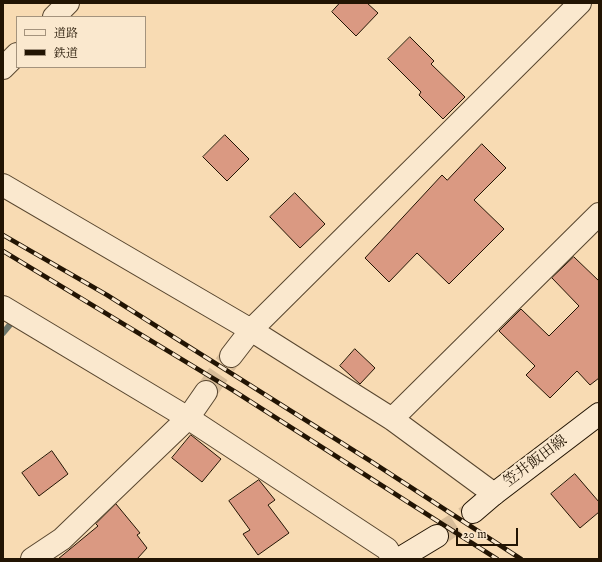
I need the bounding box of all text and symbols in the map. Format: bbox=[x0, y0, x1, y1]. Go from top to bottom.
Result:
legend bbox=[16, 16, 146, 68]
text: 道路 bbox=[54, 26, 78, 41]
text: 鉄道 bbox=[54, 46, 78, 61]
street label: 笠井飯田線 bbox=[501, 432, 571, 492]
scale bar bbox=[458, 520, 520, 546]
text: 20 m bbox=[463, 527, 486, 542]

